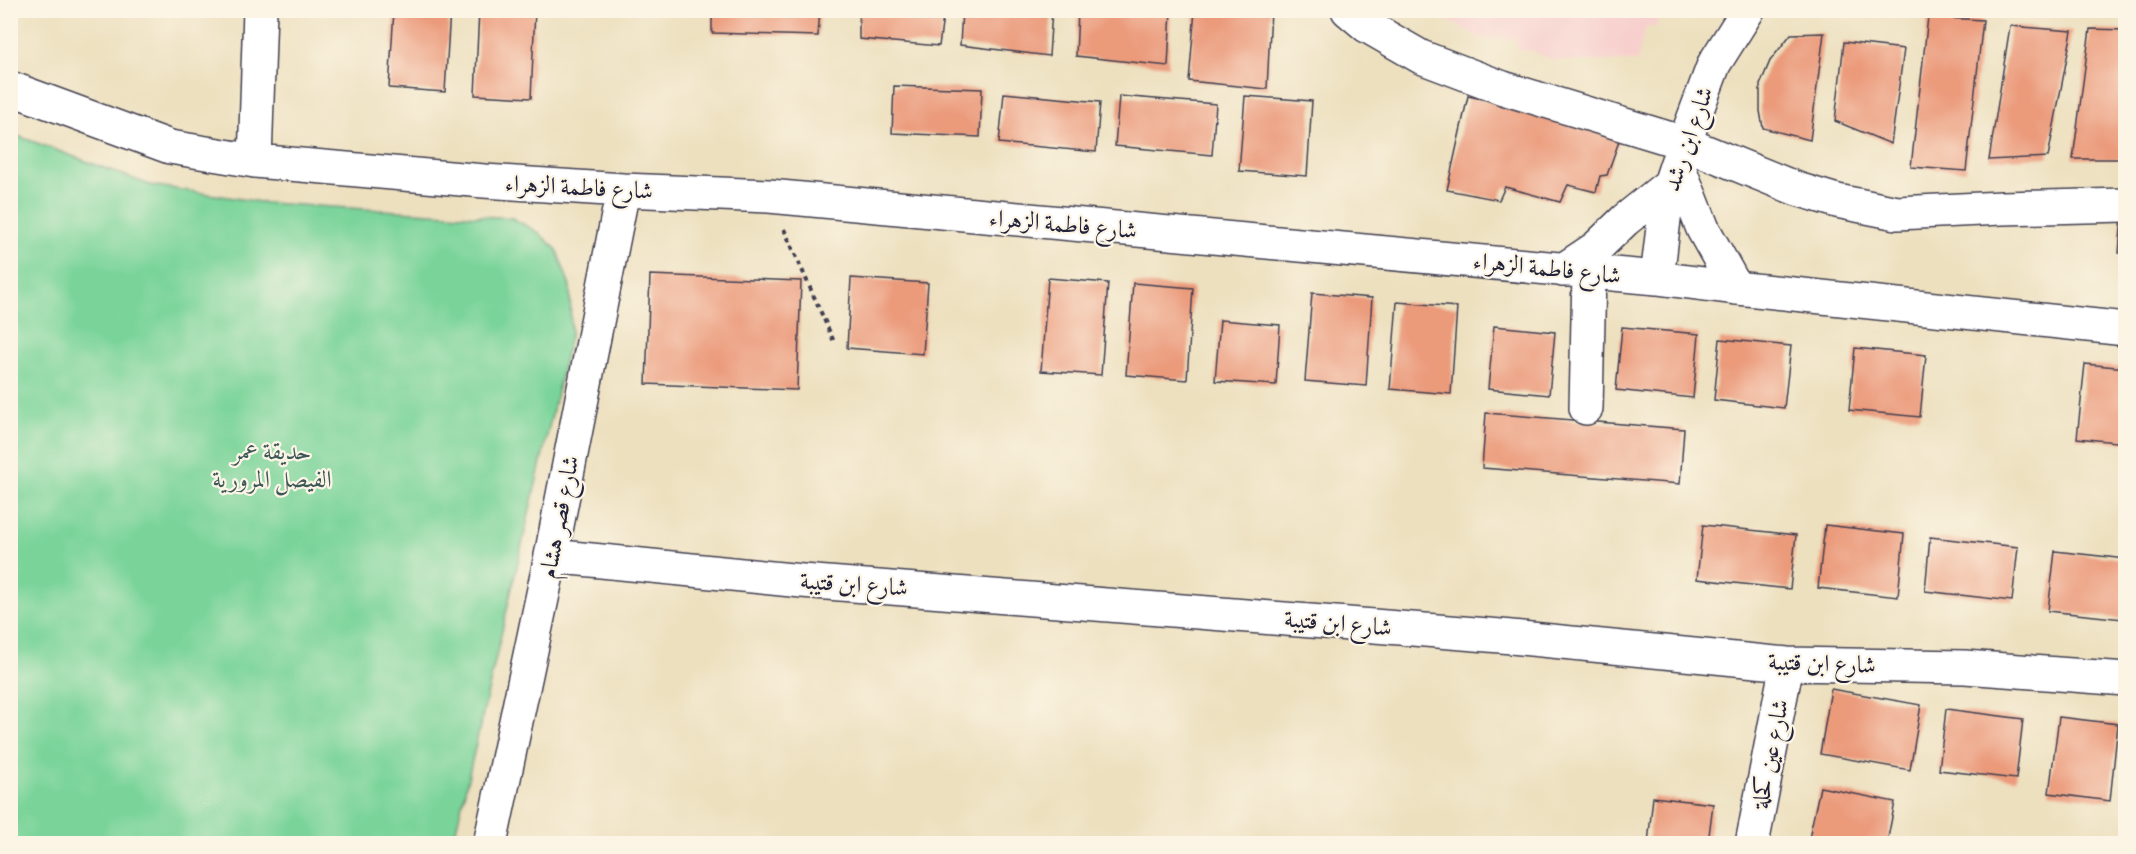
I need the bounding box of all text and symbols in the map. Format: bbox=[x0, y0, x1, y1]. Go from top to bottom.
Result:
street label: شارع ابن رشد bbox=[1655, 82, 1725, 197]
street label: شارع فاطمة الزهراء bbox=[504, 167, 654, 211]
street label: شارع فاطمة الزهراء bbox=[987, 202, 1138, 250]
street label: شارع فاطمة الزهراء bbox=[1471, 244, 1622, 296]
park label: حديقة عمر الفيصل المرورية bbox=[212, 435, 332, 496]
street label: شارع قصر هشام bbox=[531, 453, 592, 582]
street label: شارع ابن قتيبة bbox=[799, 564, 909, 608]
street label: شارع ابن قتيبة bbox=[1282, 602, 1393, 648]
street label: شارع ابن قتيبة bbox=[1767, 645, 1877, 685]
street label: شارع عين كحلة bbox=[1744, 697, 1800, 813]

